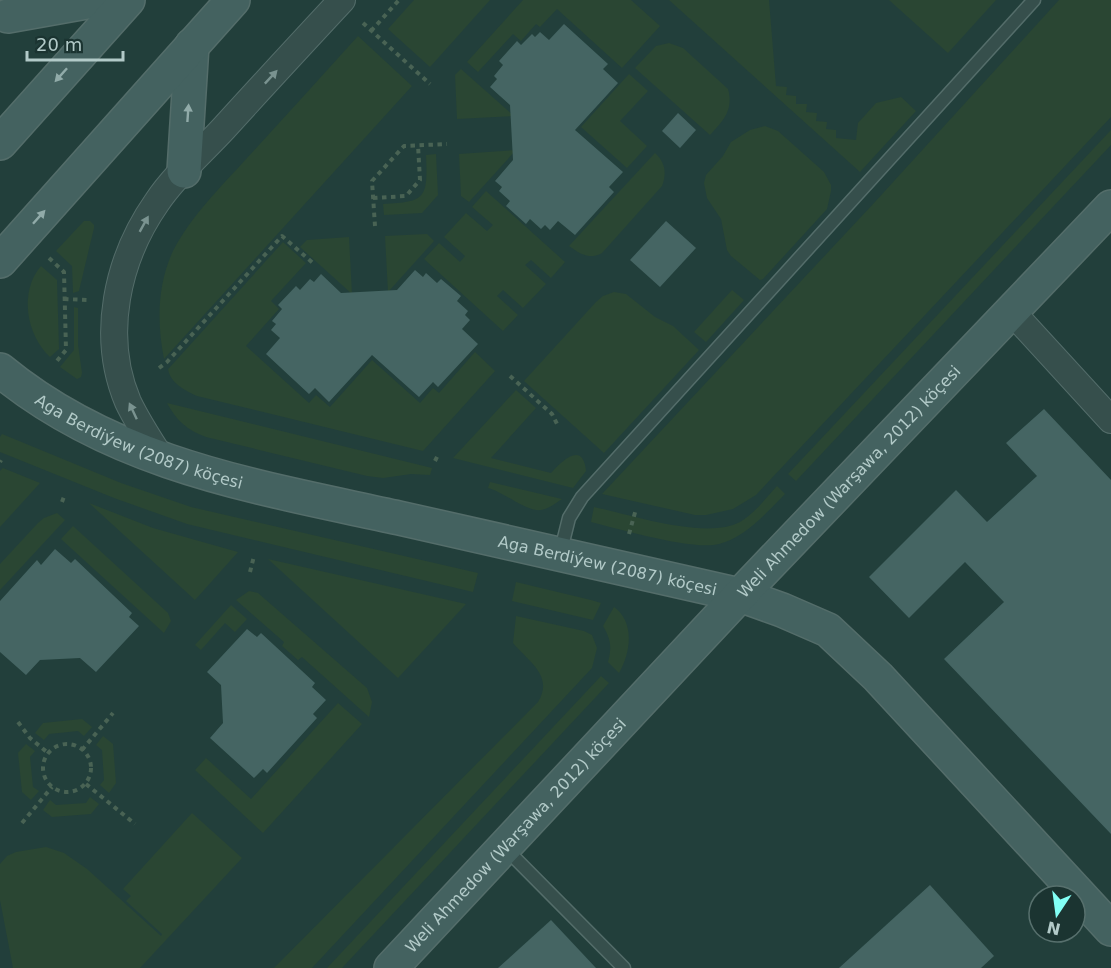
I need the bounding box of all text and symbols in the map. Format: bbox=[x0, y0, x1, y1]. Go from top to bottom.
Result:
scale bar bbox=[27, 24, 123, 62]
text: 20 m bbox=[36, 34, 82, 55]
one-way arrow bbox=[55, 67, 68, 82]
one-way arrow bbox=[264, 69, 278, 84]
one-way arrow bbox=[183, 103, 193, 122]
one-way arrow bbox=[32, 210, 46, 225]
one-way arrow bbox=[138, 216, 149, 232]
street label: Weli Ahmedow (Warşawa, 2012) köçesi bbox=[734, 362, 964, 602]
street label: Aga Berdiýew (2087) köçesi bbox=[32, 390, 245, 493]
one-way arrow bbox=[128, 402, 137, 419]
street label: Aga Berdiýew (2087) köçesi bbox=[496, 532, 719, 599]
street label: Weli Ahmedow (Warşawa, 2012) köçesi bbox=[401, 714, 630, 957]
north arrow bbox=[1027, 884, 1087, 944]
text: N bbox=[1045, 917, 1062, 939]

